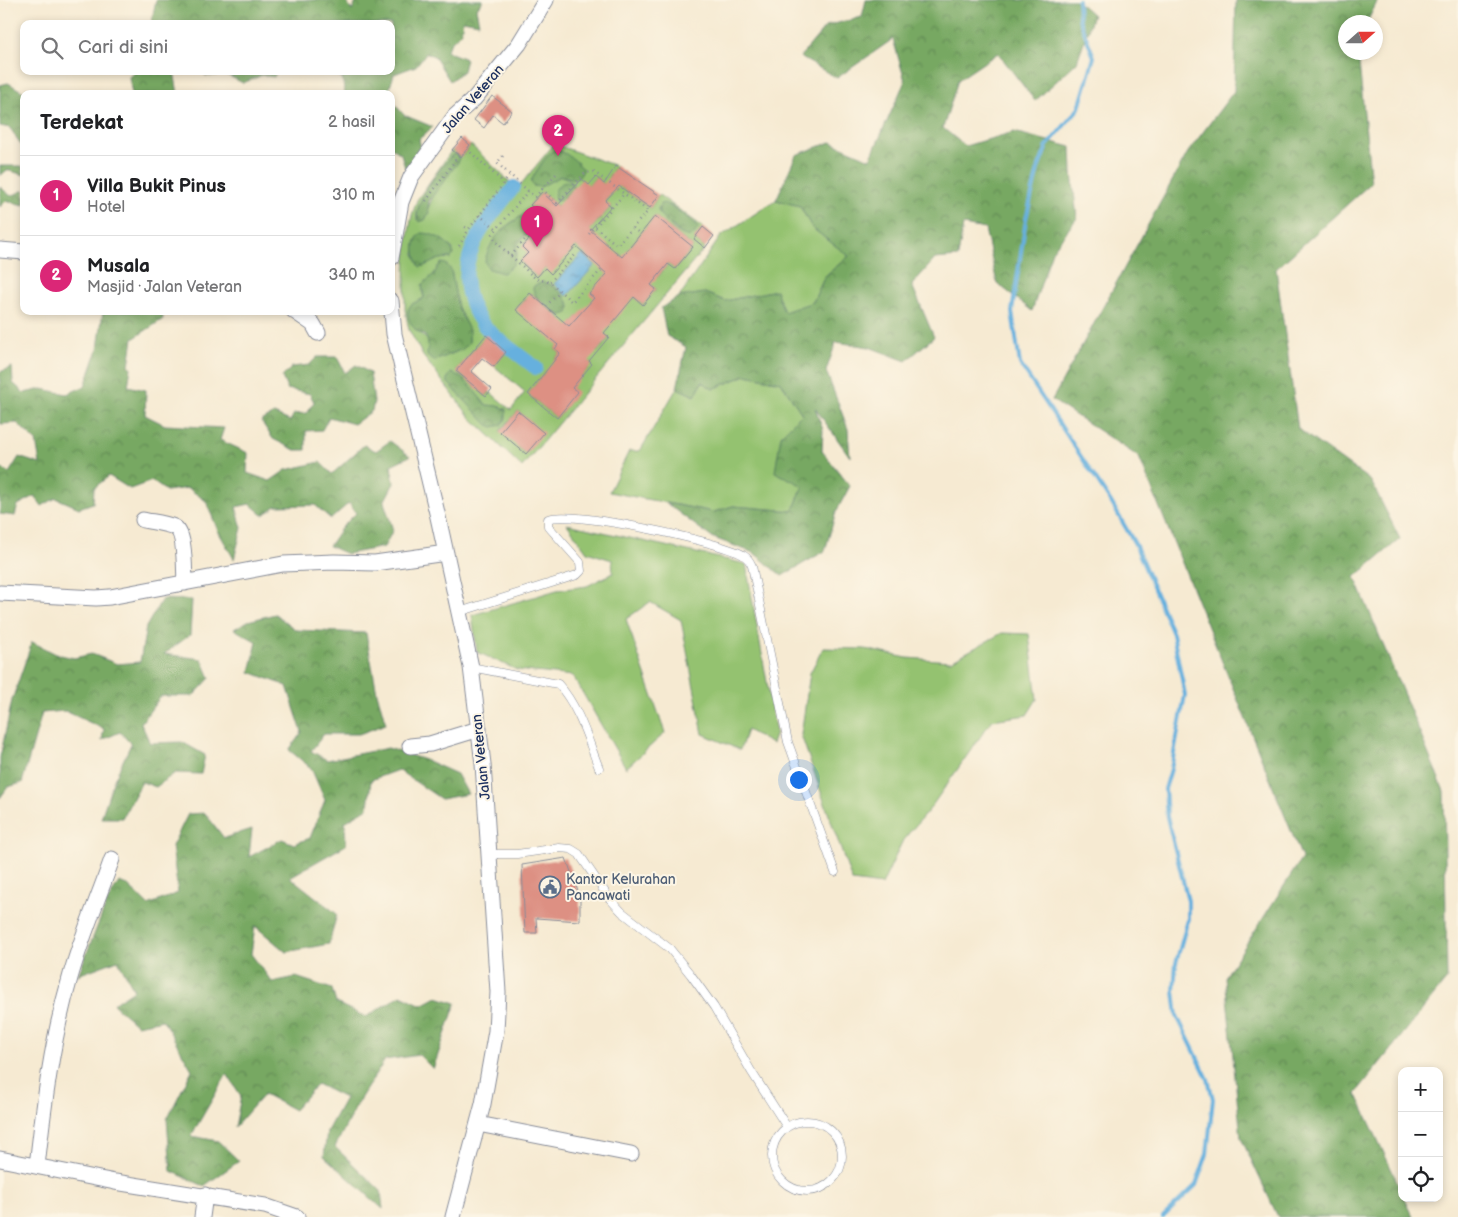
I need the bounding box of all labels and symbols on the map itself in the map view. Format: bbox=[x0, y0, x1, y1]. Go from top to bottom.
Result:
north arrow bbox=[1338, 15, 1383, 60]
street label: Jalan Veteran bbox=[438, 61, 508, 137]
pin: 2 bbox=[542, 115, 574, 156]
pin: 1 bbox=[521, 206, 553, 247]
street label: Jalan Veteran bbox=[468, 713, 494, 801]
your location bbox=[786, 767, 812, 793]
place label: Kantor Kelurahan Pancawati bbox=[566, 871, 676, 904]
public building icon: Kantor Kelurahan Pancawati bbox=[538, 875, 562, 899]

